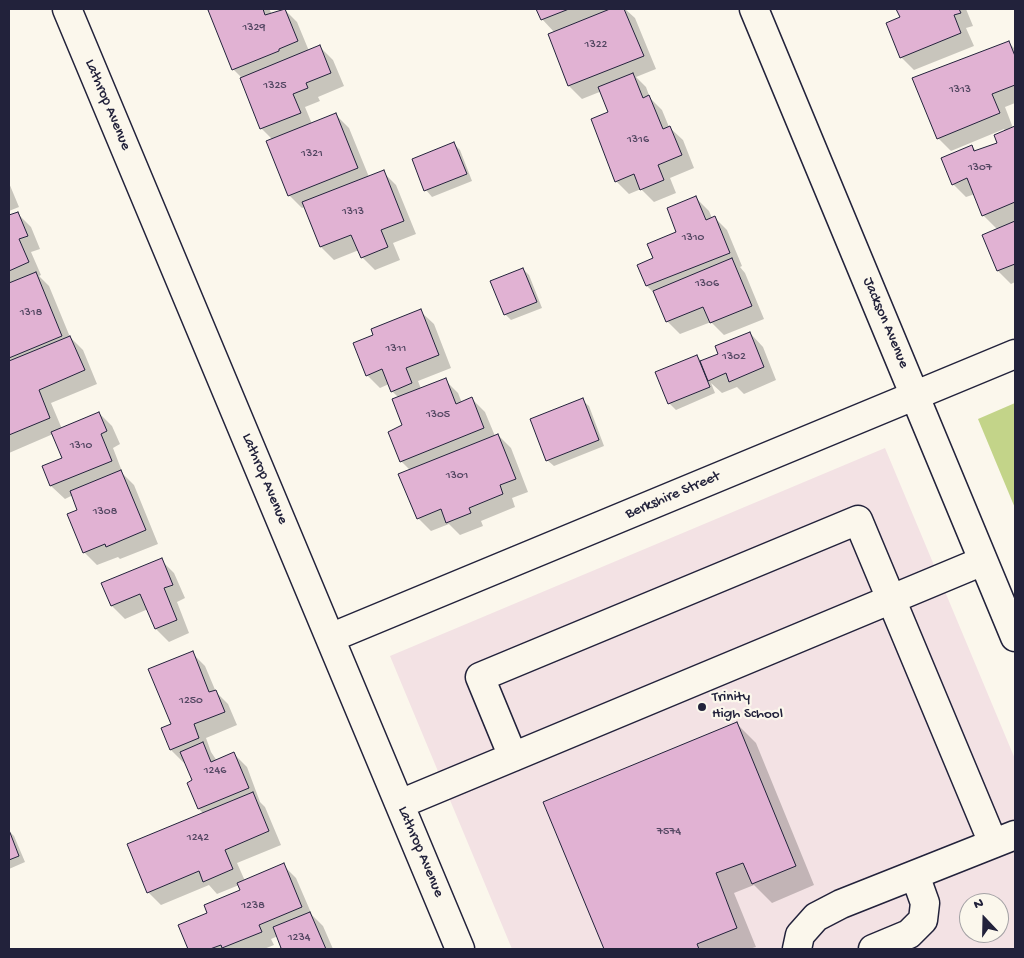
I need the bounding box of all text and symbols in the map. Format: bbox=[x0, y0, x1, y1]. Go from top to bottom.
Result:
house number: 1329 bbox=[243, 21, 265, 35]
house number: 1322 bbox=[585, 38, 607, 52]
street label: Lathrop Avenue bbox=[80, 57, 134, 153]
house number: 1325 bbox=[263, 79, 287, 93]
house number: 1313 bbox=[949, 83, 971, 97]
house number: 1316 bbox=[627, 133, 649, 147]
house number: 1321 bbox=[301, 147, 323, 161]
house number: 1307 bbox=[968, 161, 992, 175]
house number: 1313 bbox=[342, 205, 364, 219]
house number: 1310 bbox=[682, 231, 704, 245]
street label: Jackson Avenue bbox=[858, 275, 912, 371]
house number: 1306 bbox=[695, 277, 719, 291]
house number: 1318 bbox=[20, 306, 42, 320]
house number: 1311 bbox=[386, 342, 406, 356]
house number: 1302 bbox=[722, 350, 746, 364]
house number: 1305 bbox=[426, 408, 450, 422]
street label: Lathrop Avenue bbox=[237, 431, 291, 527]
house number: 1310 bbox=[70, 439, 92, 453]
street label: Berkshire Street bbox=[623, 468, 723, 524]
house number: 1301 bbox=[446, 469, 468, 483]
house number: 1308 bbox=[93, 505, 117, 519]
place label: Trinity High School bbox=[712, 689, 783, 724]
house number: 1250 bbox=[179, 694, 203, 708]
marker: Trinity High School bbox=[696, 701, 708, 713]
house number: 1246 bbox=[204, 764, 226, 778]
street label: Lathrop Avenue bbox=[393, 804, 447, 900]
house number: 7574 bbox=[657, 825, 681, 839]
house number: 1242 bbox=[187, 831, 209, 845]
north arrow bbox=[959, 893, 1009, 943]
text: N bbox=[971, 895, 986, 914]
house number: 1238 bbox=[241, 899, 265, 913]
house number: 1234 bbox=[288, 931, 310, 945]

